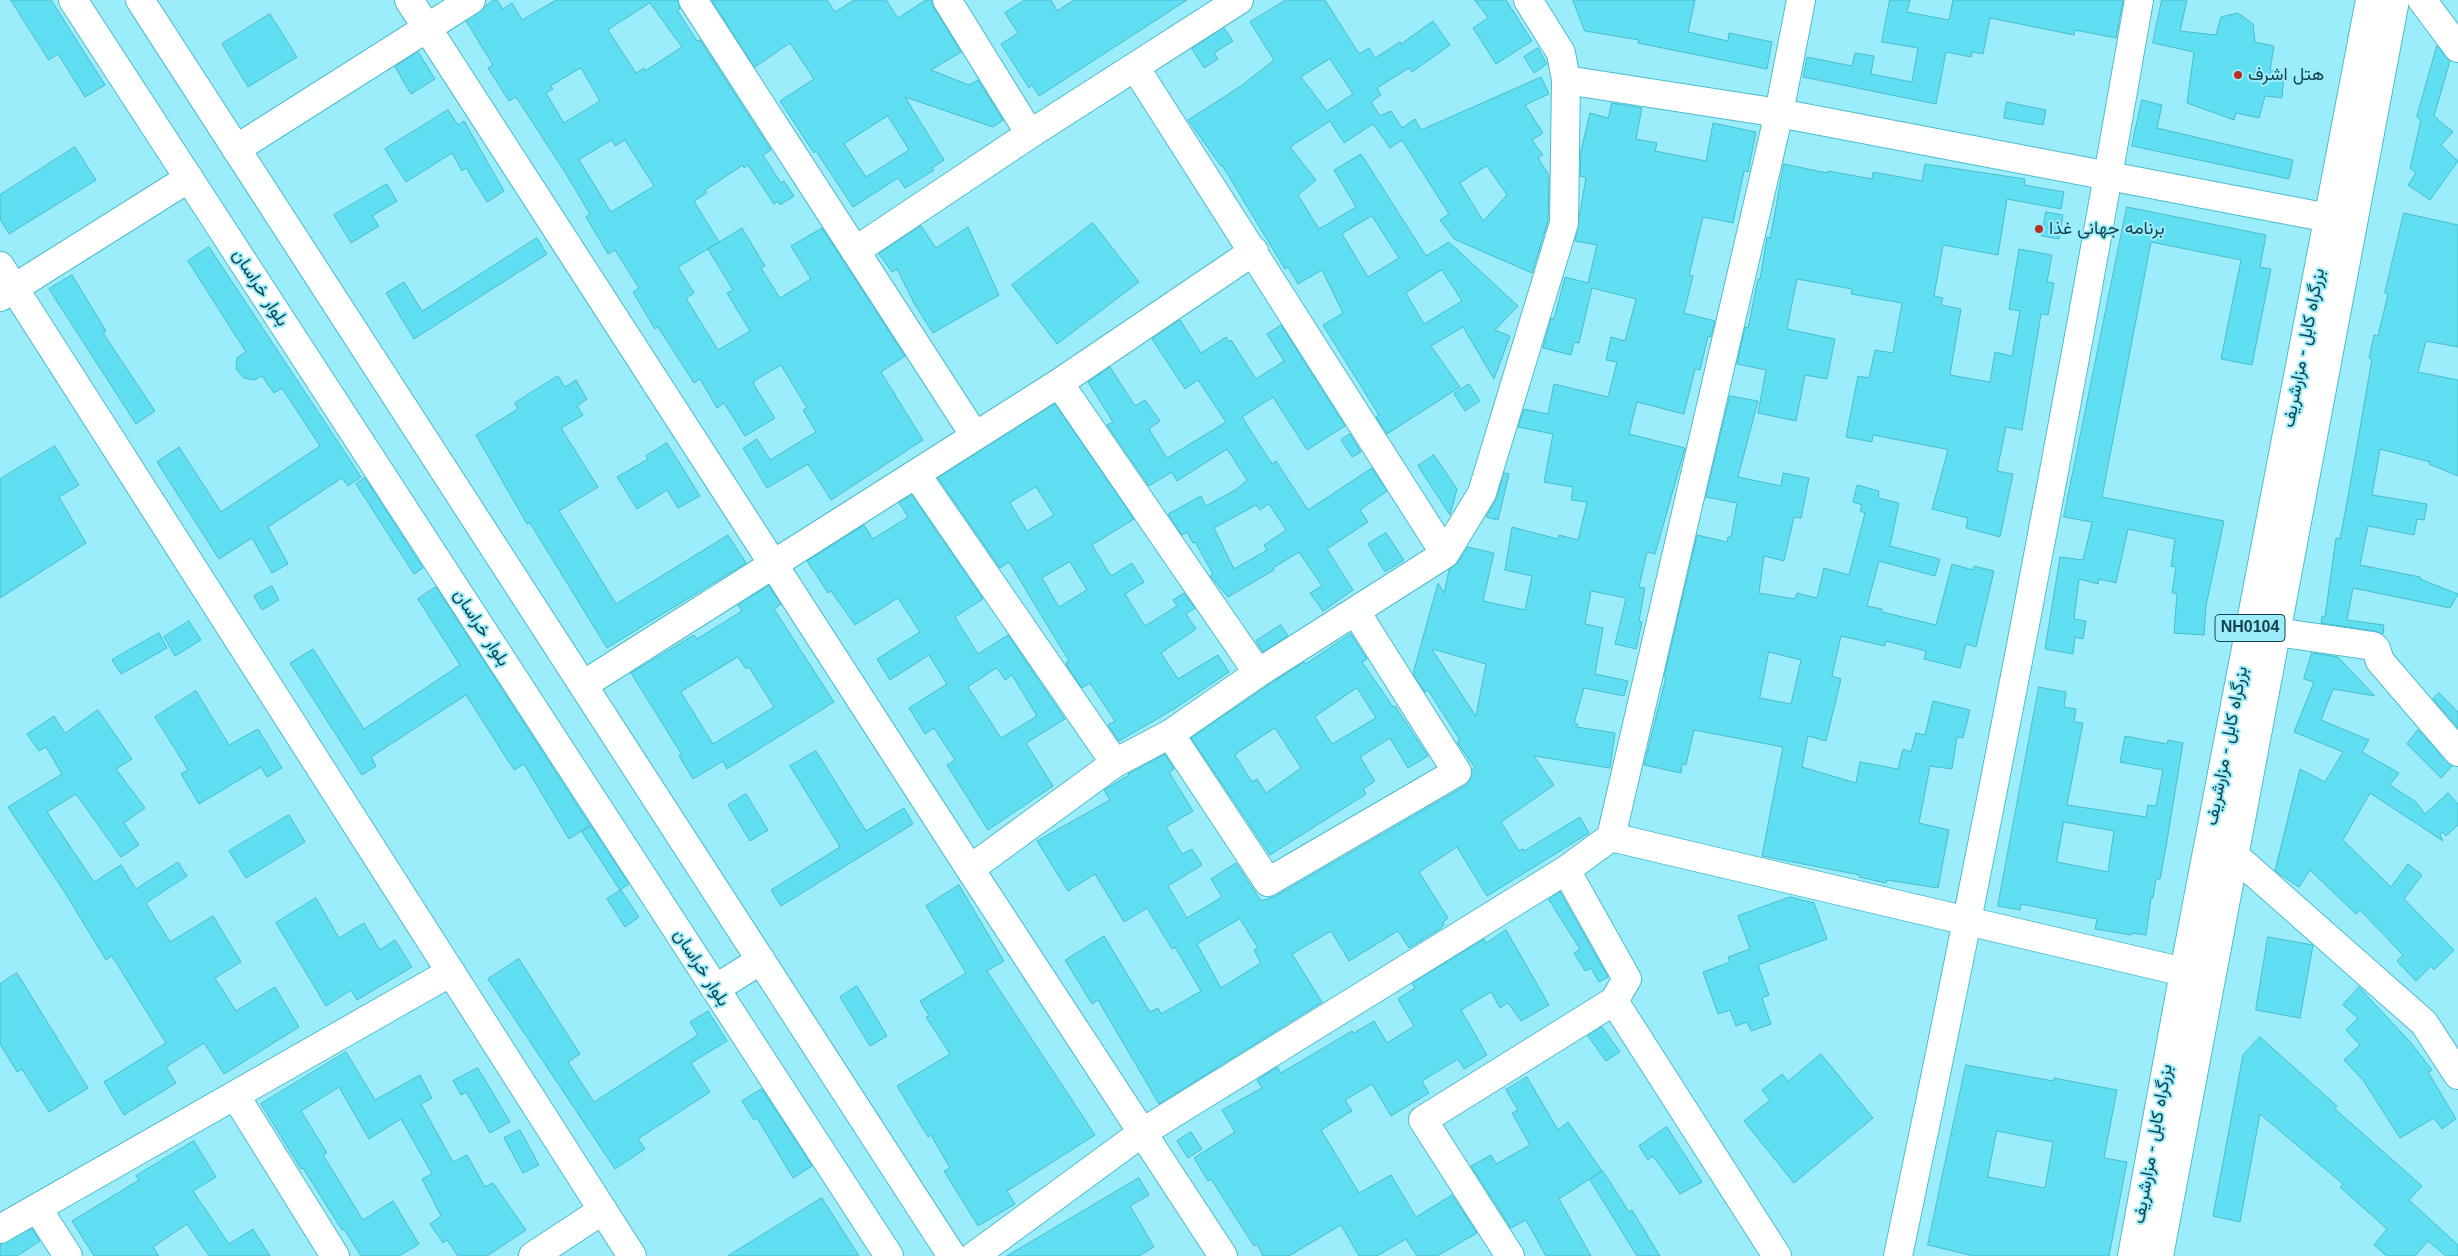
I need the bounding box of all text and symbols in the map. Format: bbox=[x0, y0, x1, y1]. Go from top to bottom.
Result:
place label: هتل اشرف bbox=[2248, 64, 2324, 86]
marker: هتل اشرف bbox=[2232, 69, 2244, 81]
place label: برنامه جهانی غذا bbox=[2049, 218, 2164, 240]
marker: برنامه جهانی غذا bbox=[2033, 223, 2045, 235]
street label: بلوار خراسان bbox=[227, 245, 293, 331]
street label: بزرگراه کابل - مزارشریف bbox=[2278, 267, 2330, 429]
street label: بلوار خراسان bbox=[448, 585, 514, 671]
road number: NH0104 bbox=[2215, 614, 2285, 641]
street label: بزرگراه کابل - مزارشریف bbox=[2201, 665, 2253, 827]
street label: بلوار خراسان bbox=[668, 925, 734, 1011]
street label: بزرگراه کابل - مزارشریف bbox=[2128, 1063, 2178, 1225]

